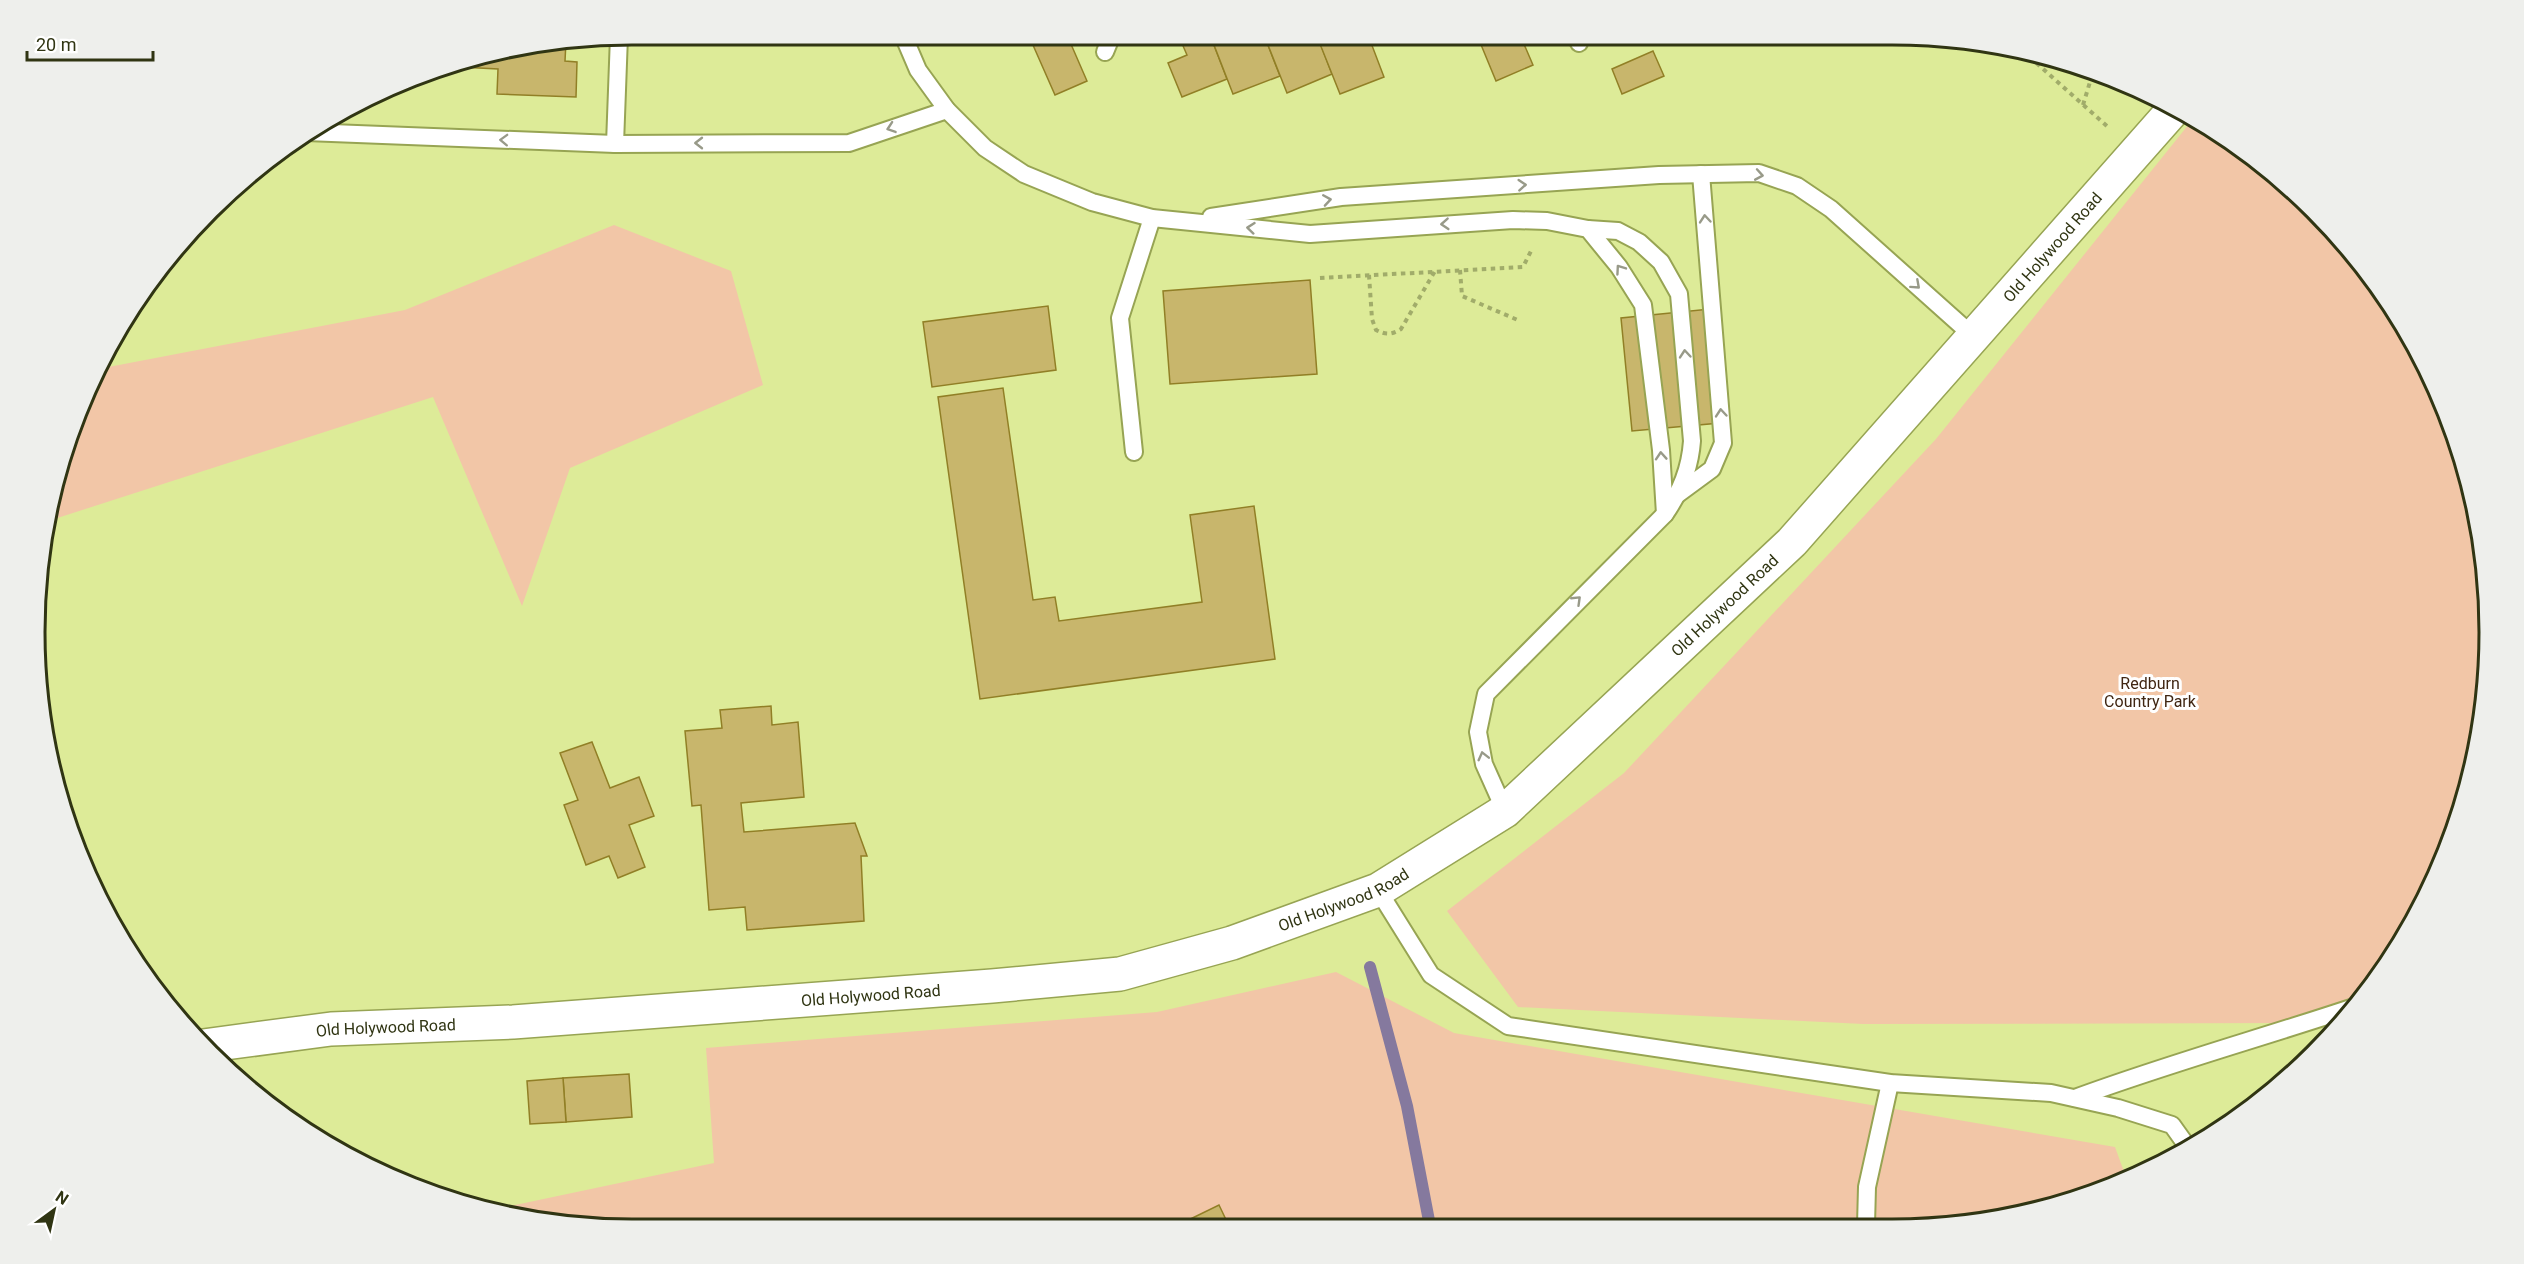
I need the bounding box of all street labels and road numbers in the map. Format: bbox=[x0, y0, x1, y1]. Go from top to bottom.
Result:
street label: Old Holywood Road bbox=[1999, 188, 2106, 306]
street label: Old Holywood Road bbox=[1667, 551, 1782, 660]
street label: Old Holywood Road bbox=[1275, 864, 1412, 935]
street label: Old Holywood Road bbox=[800, 980, 941, 1010]
street label: Old Holywood Road bbox=[315, 1015, 456, 1040]

